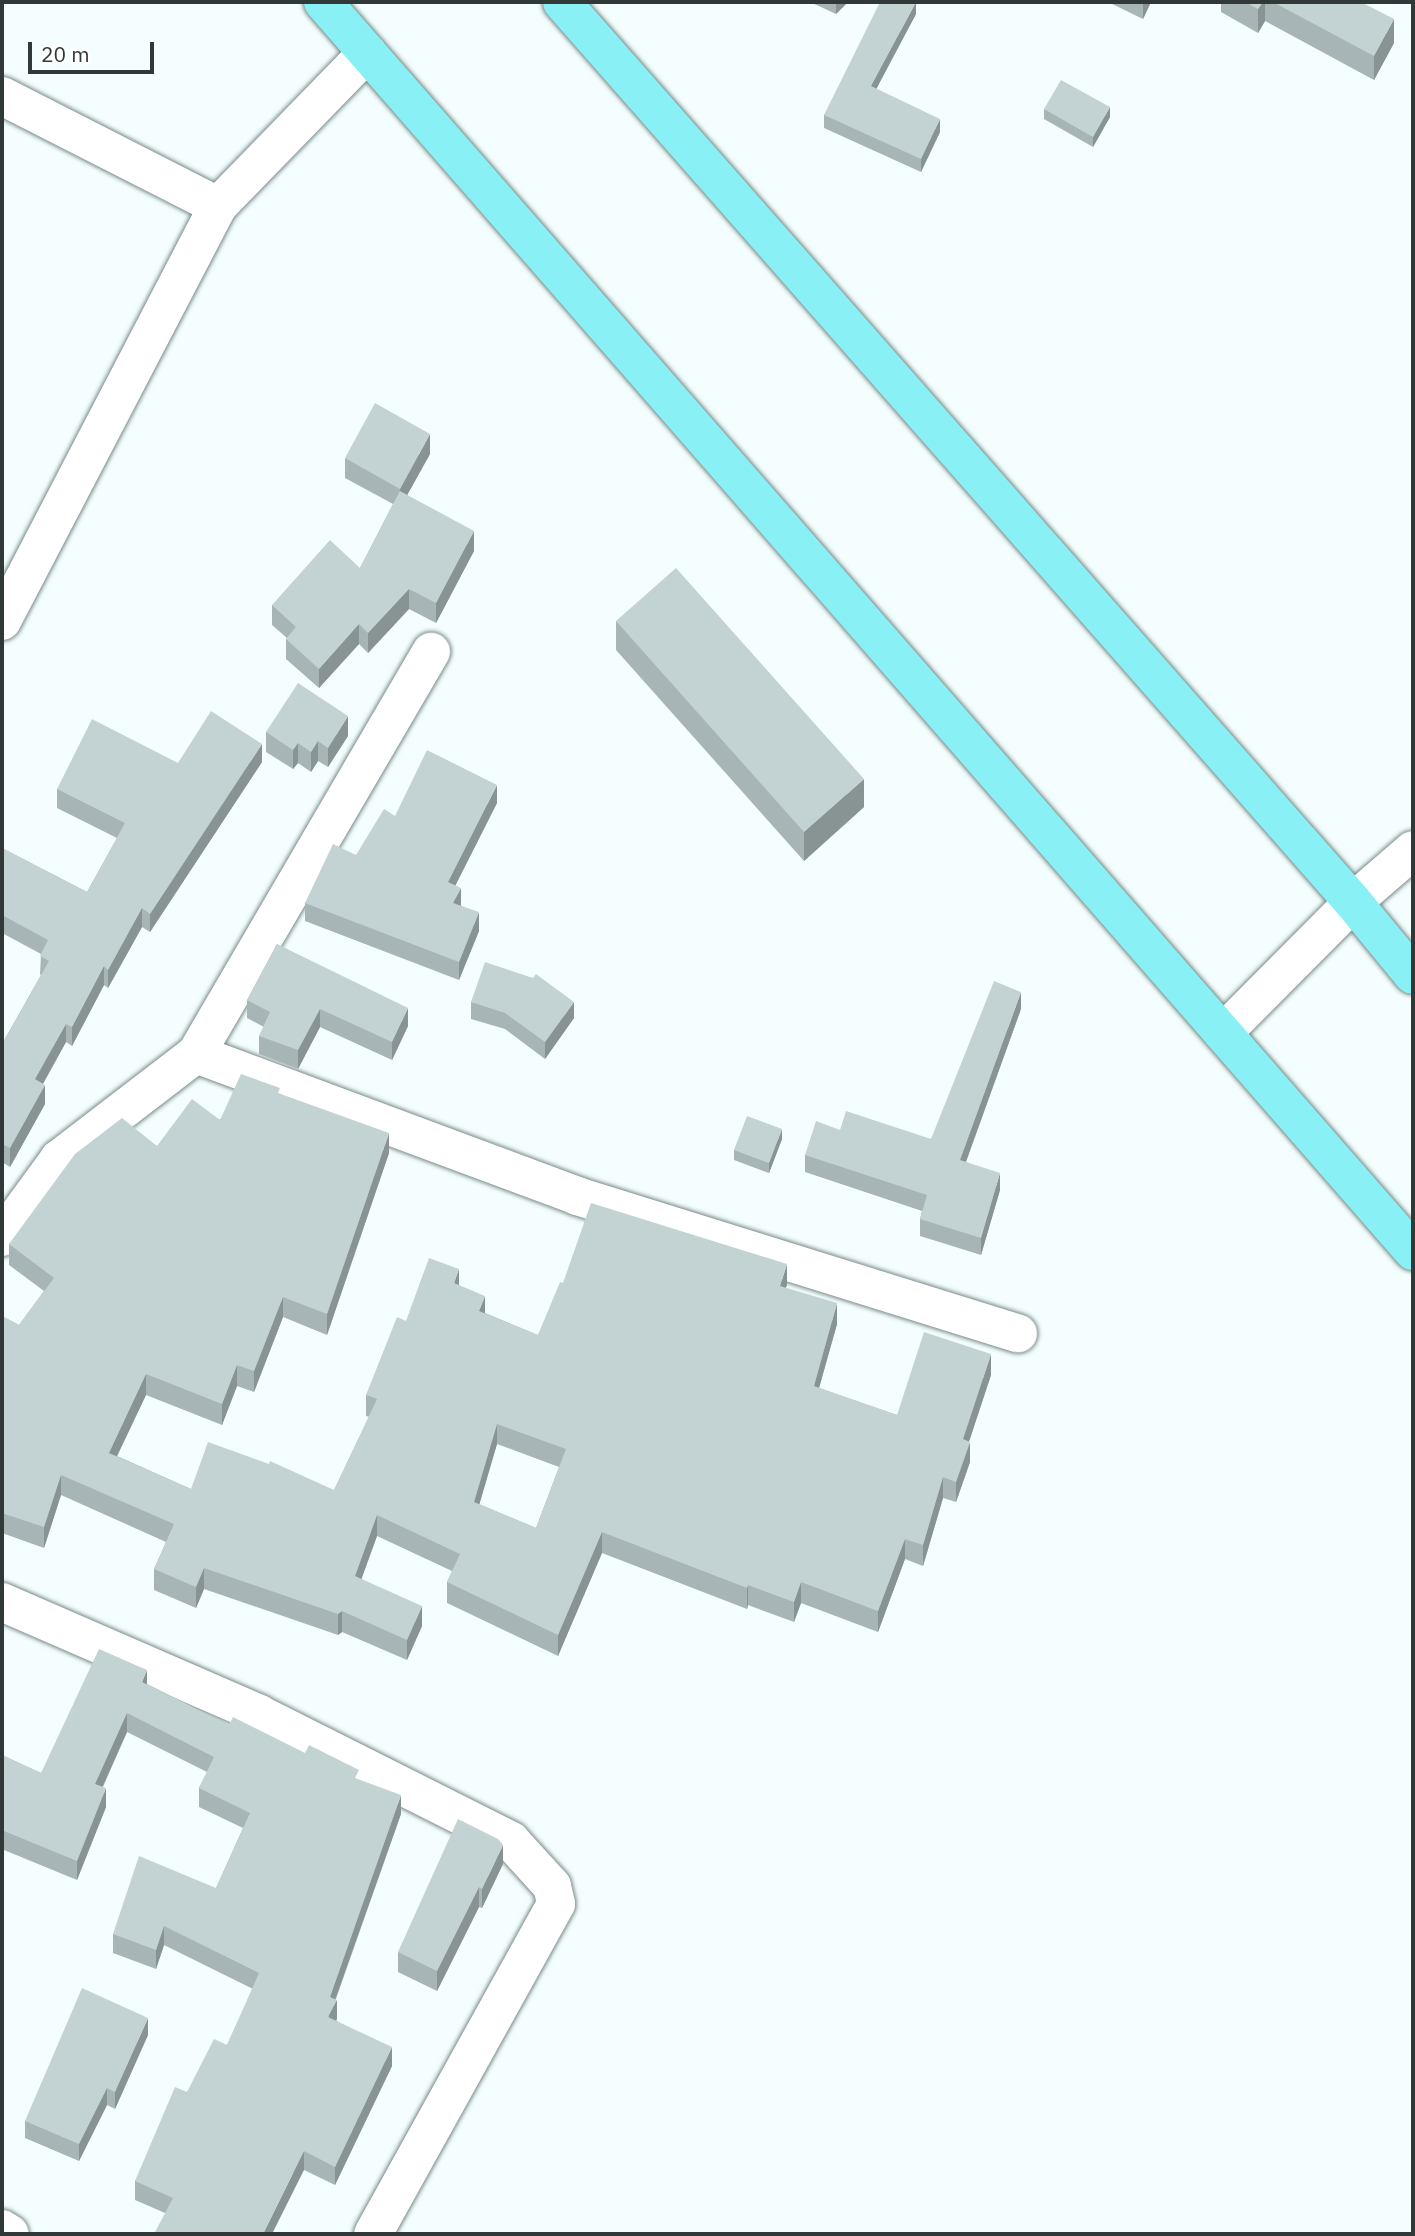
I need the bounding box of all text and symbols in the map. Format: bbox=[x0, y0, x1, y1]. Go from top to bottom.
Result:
scale bar bbox=[32, 28, 158, 72]
text: 20 m bbox=[41, 40, 90, 68]

